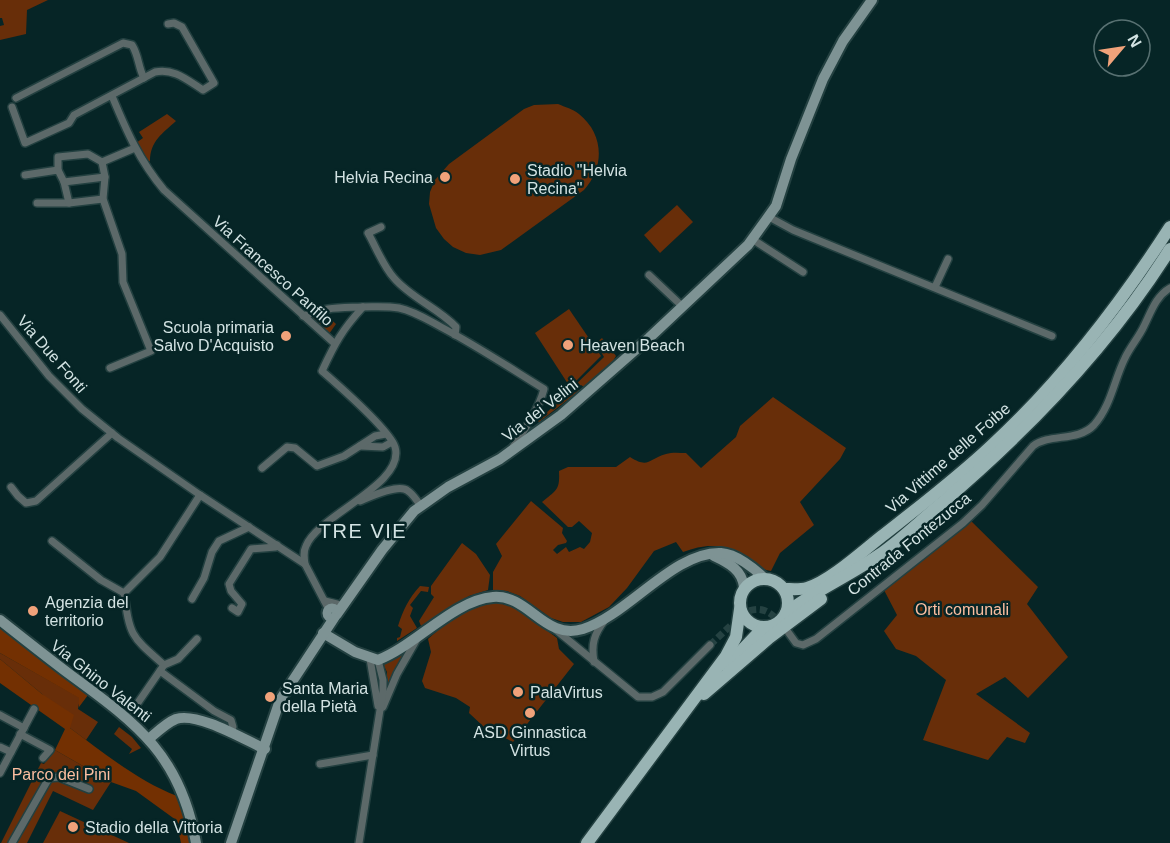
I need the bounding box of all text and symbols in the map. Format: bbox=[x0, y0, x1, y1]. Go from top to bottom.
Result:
north arrow bbox=[1092, 18, 1152, 78]
text: N bbox=[1124, 32, 1145, 50]
place label: Stadio "Helvia Recina" bbox=[527, 162, 627, 197]
place label: Helvia Recina bbox=[334, 169, 433, 186]
marker: Helvia Recina bbox=[438, 170, 452, 184]
marker: Stadio "Helvia Recina" bbox=[508, 172, 522, 186]
street label: Via Francesco Panfilo bbox=[210, 213, 336, 329]
street label: Via Due Fonti bbox=[14, 312, 90, 396]
place label: Scuola primaria Salvo D'Acquisto bbox=[154, 319, 274, 354]
marker: Scuola primaria Salvo D'Acquisto bbox=[279, 329, 293, 343]
place label: Heaven Beach bbox=[580, 337, 685, 354]
marker: Heaven Beach bbox=[561, 338, 575, 352]
street label: Via dei Velini bbox=[499, 375, 581, 445]
street label: Via Vittime delle Foibe bbox=[883, 399, 1014, 516]
street label: Contrada Fontezucca bbox=[844, 489, 974, 599]
district label: TRE VIE bbox=[319, 520, 407, 542]
place label: Agenzia del territorio bbox=[45, 594, 129, 629]
park label: Orti comunali bbox=[915, 601, 1009, 618]
marker: Agenzia del territorio bbox=[26, 604, 40, 618]
street label: Via Ghino Valenti bbox=[48, 637, 154, 725]
place label: Santa Maria della Pietà bbox=[282, 680, 368, 715]
place label: PalaVirtus bbox=[530, 684, 603, 701]
marker: PalaVirtus bbox=[511, 685, 525, 699]
marker: Santa Maria della Pietà bbox=[263, 690, 277, 704]
marker: ASD Ginnastica Virtus bbox=[523, 706, 537, 720]
place label: ASD Ginnastica Virtus bbox=[474, 724, 587, 759]
park label: Parco dei Pini bbox=[12, 766, 110, 783]
place label: Stadio della Vittoria bbox=[85, 819, 223, 836]
marker: Stadio della Vittoria bbox=[66, 820, 80, 834]

